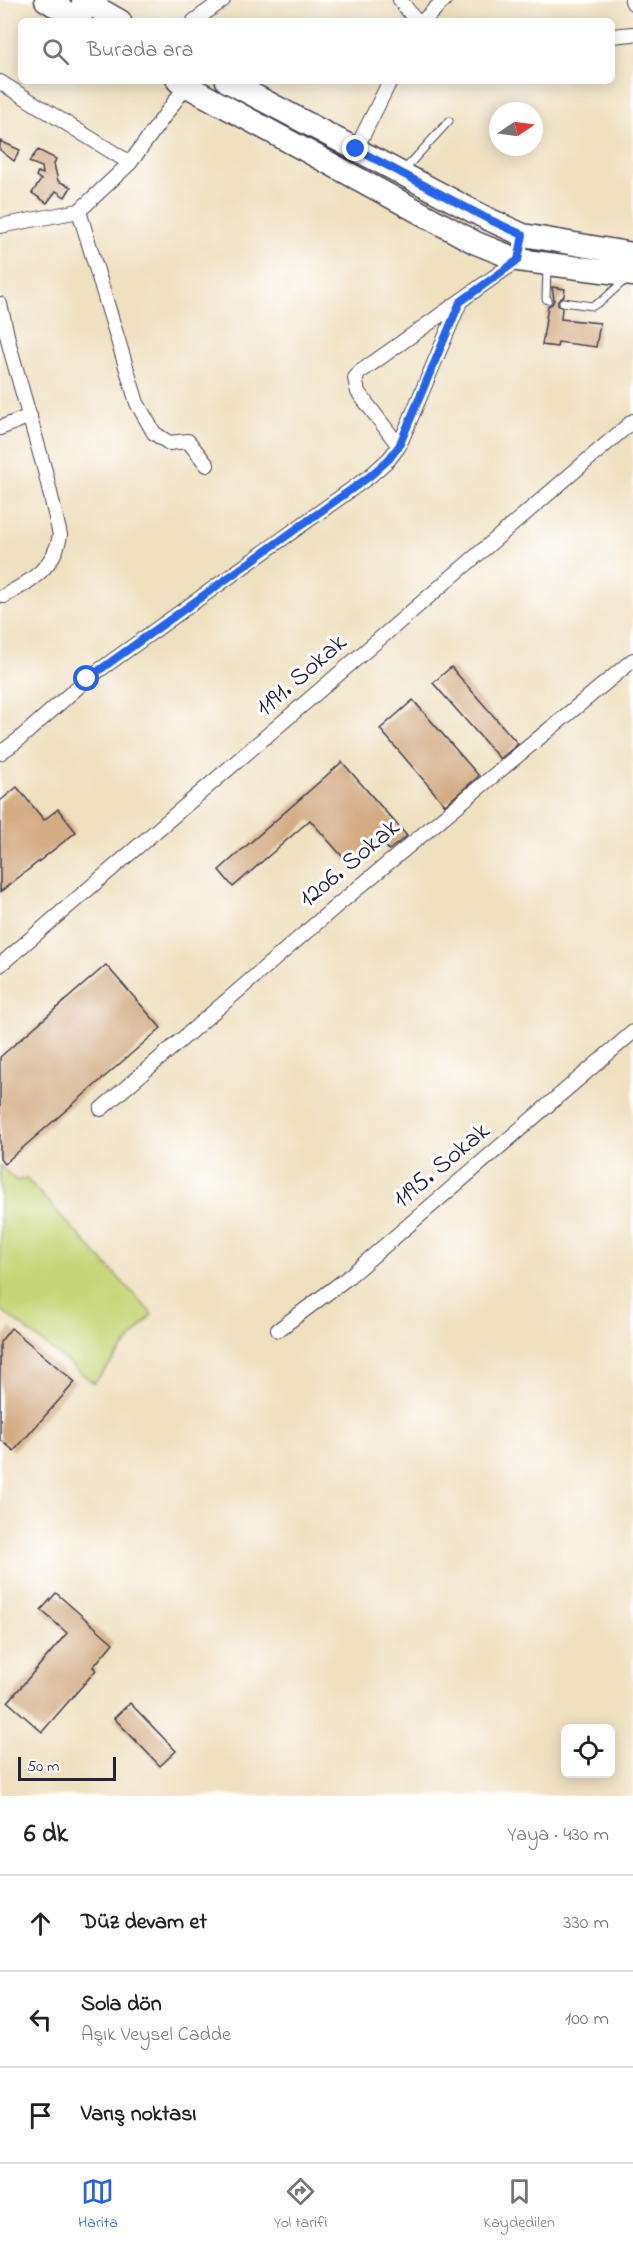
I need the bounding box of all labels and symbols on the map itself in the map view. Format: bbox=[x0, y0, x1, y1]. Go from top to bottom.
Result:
north arrow bbox=[489, 102, 543, 156]
route end bbox=[342, 135, 368, 161]
street label: 1191. Sokak bbox=[248, 625, 357, 727]
route start bbox=[73, 665, 99, 691]
street label: 1206. Sokak bbox=[291, 810, 409, 918]
street label: 1195. Sokak bbox=[385, 1113, 500, 1218]
scale bar bbox=[18, 1754, 116, 1782]

